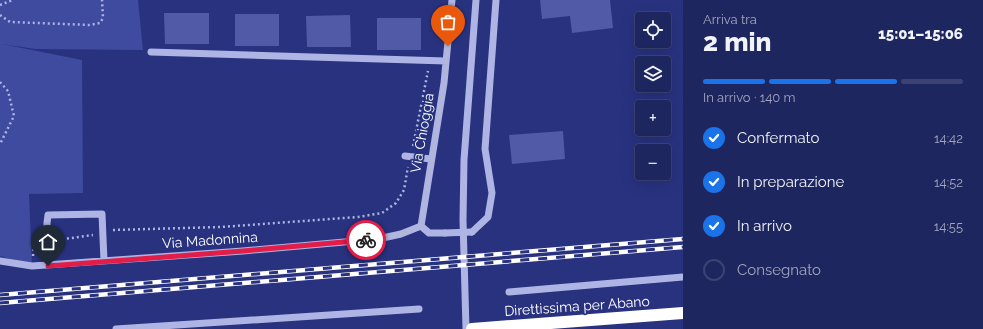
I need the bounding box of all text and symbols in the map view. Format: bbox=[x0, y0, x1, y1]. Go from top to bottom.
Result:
pin bbox=[431, 5, 465, 46]
icon: bag bbox=[437, 11, 459, 33]
map controls bbox=[635, 12, 671, 180]
button: locate bbox=[635, 12, 671, 48]
text: Arriva tra bbox=[703, 12, 757, 27]
text: 15:01–15:06 bbox=[878, 25, 963, 43]
text: 2 min bbox=[703, 27, 771, 57]
button: layers bbox=[635, 56, 671, 92]
text: In arrivo · 140 m bbox=[703, 90, 796, 105]
street label: Via Chioggia bbox=[407, 92, 437, 174]
button: + bbox=[635, 100, 671, 136]
icon: check bbox=[703, 127, 725, 149]
text: Confermato bbox=[737, 129, 819, 147]
text: 14:42 bbox=[934, 131, 963, 146]
button: − bbox=[635, 144, 671, 180]
icon: check bbox=[703, 171, 725, 193]
text: In preparazione bbox=[737, 173, 844, 191]
text: 14:52 bbox=[934, 175, 963, 190]
icon: check bbox=[703, 215, 725, 237]
text: In arrivo bbox=[737, 217, 792, 235]
text: 14:55 bbox=[934, 219, 963, 234]
courier bbox=[346, 220, 386, 260]
pin bbox=[31, 225, 65, 266]
street label: Via Madonnina bbox=[162, 229, 258, 251]
icon: bike bbox=[355, 229, 377, 251]
icon: home bbox=[37, 231, 59, 253]
text: Consegnato bbox=[737, 261, 821, 279]
street label: Direttissima per Abano bbox=[504, 293, 650, 319]

